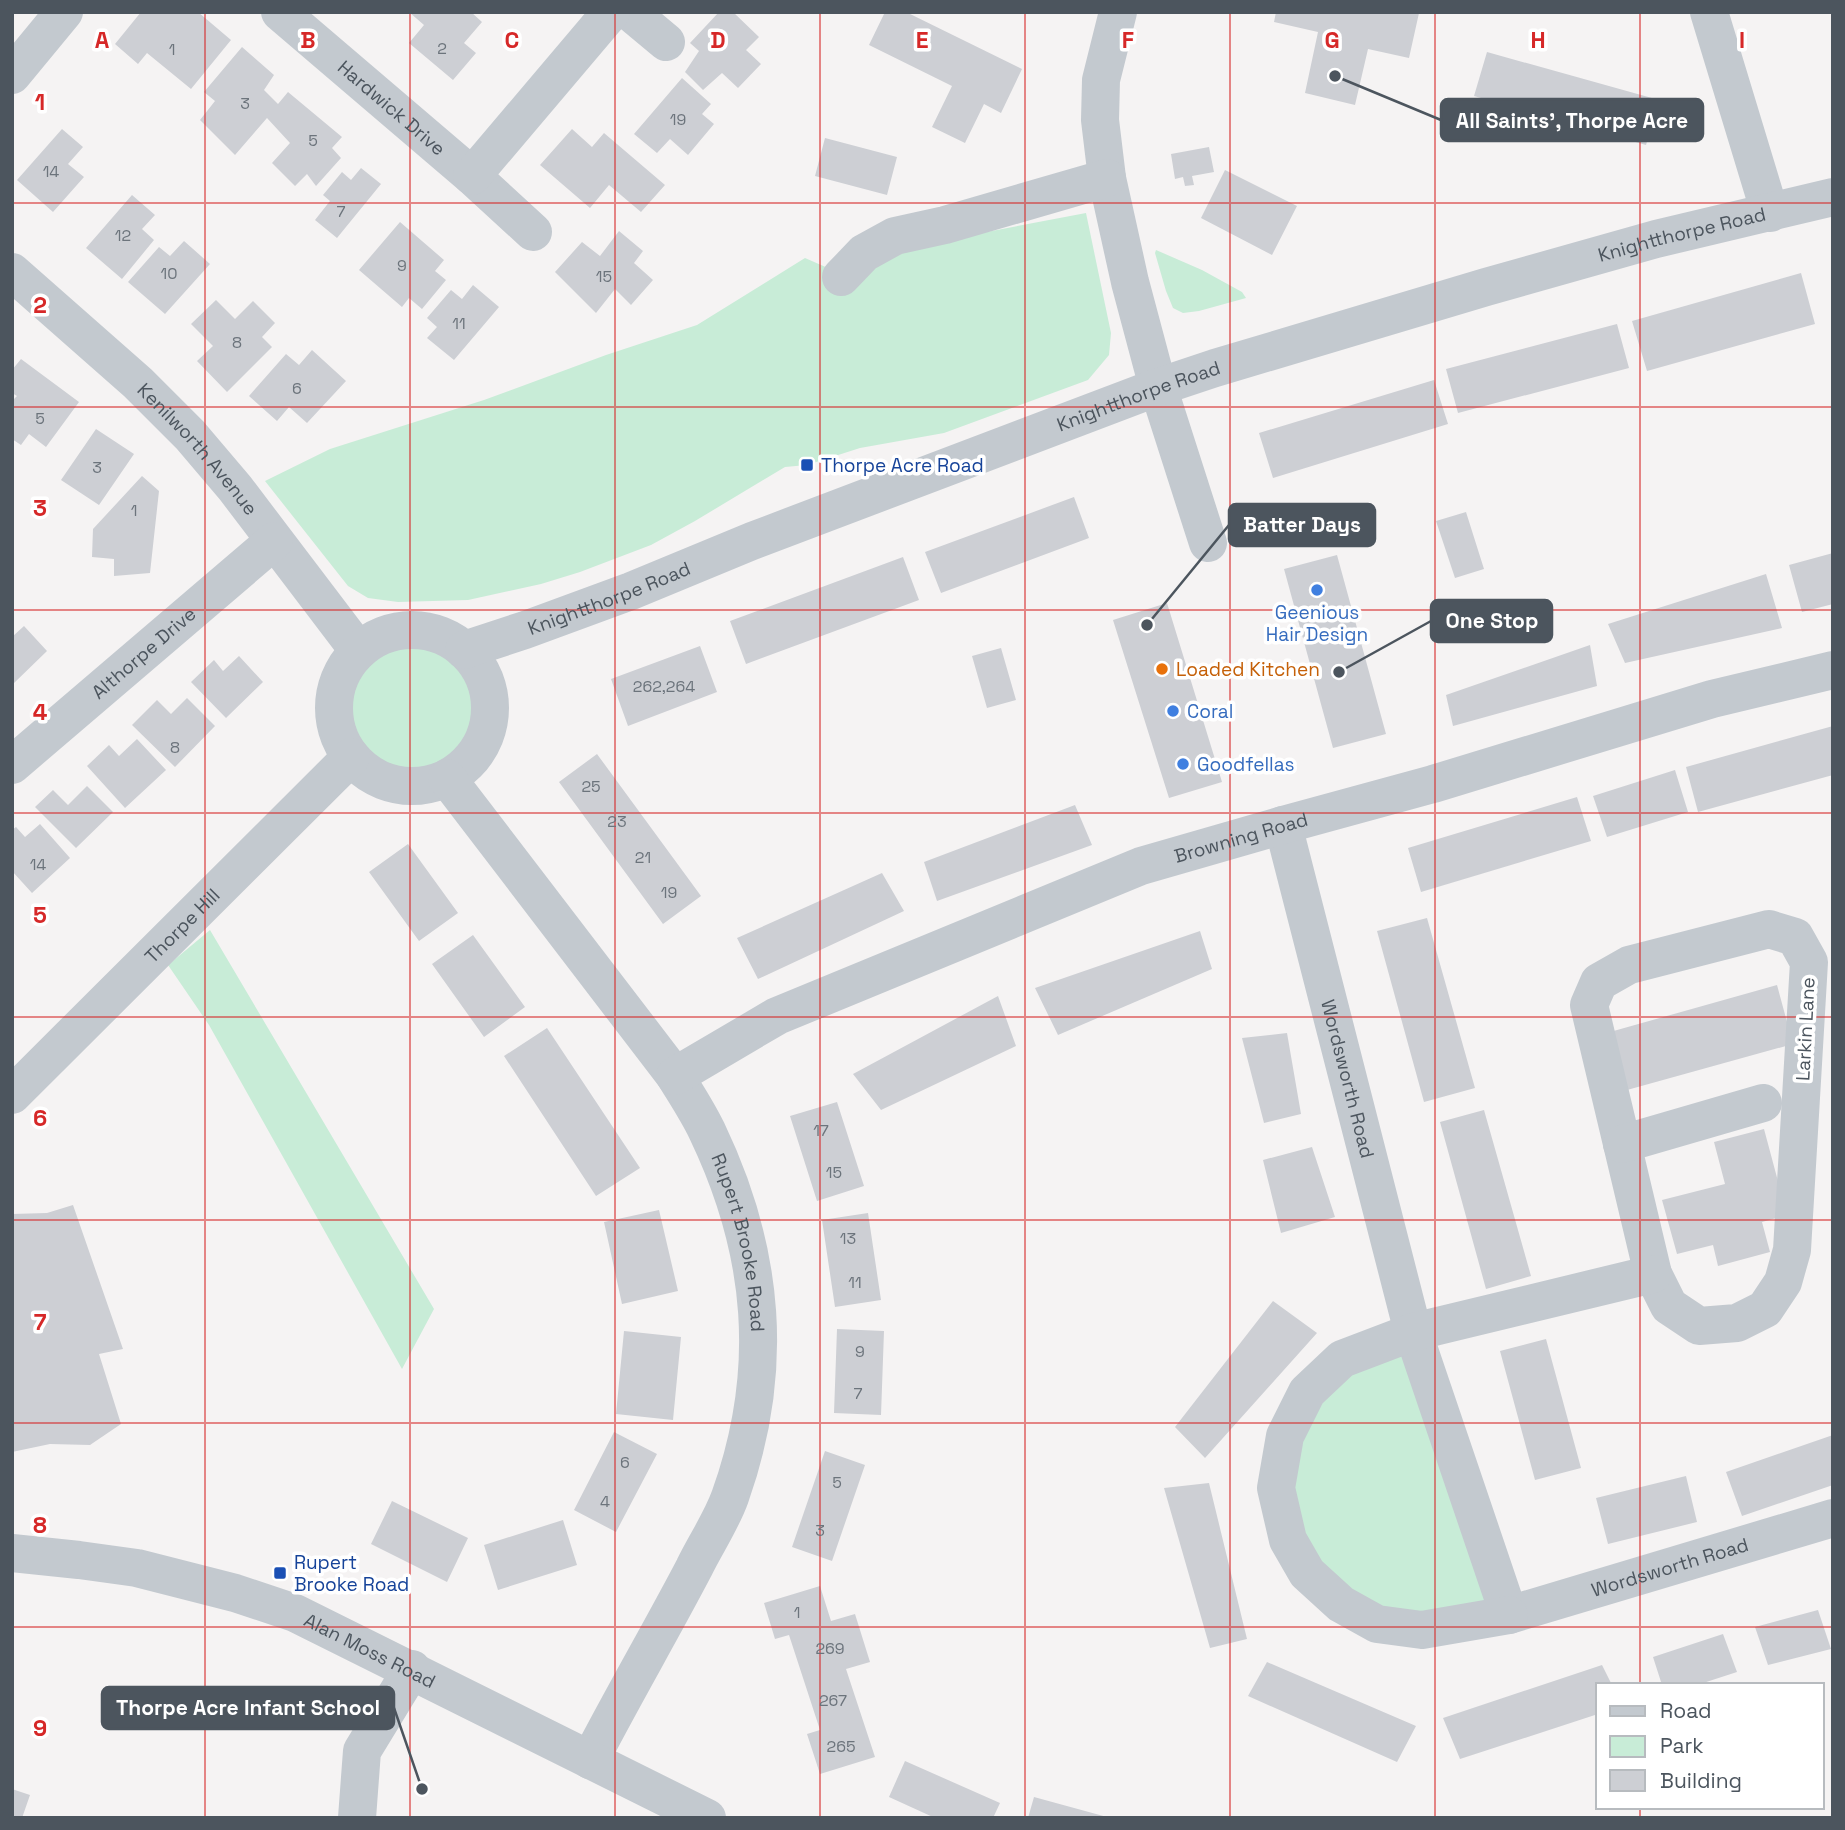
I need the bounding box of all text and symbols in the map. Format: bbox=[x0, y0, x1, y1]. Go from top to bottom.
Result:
text: A bbox=[95, 25, 110, 55]
text: B bbox=[300, 25, 316, 55]
text: C bbox=[505, 25, 519, 55]
text: D bbox=[710, 25, 726, 55]
text: E bbox=[916, 25, 928, 55]
text: F bbox=[1122, 25, 1134, 55]
text: G bbox=[1324, 25, 1340, 55]
text: H bbox=[1530, 25, 1546, 55]
text: I bbox=[1739, 25, 1745, 55]
house number: 2 bbox=[437, 38, 447, 59]
house number: 1 bbox=[169, 39, 175, 60]
street label: Hardwick Drive bbox=[332, 55, 451, 161]
text: 1 bbox=[35, 87, 45, 117]
house number: 3 bbox=[240, 93, 250, 114]
callout: All Saints', Thorpe Acre bbox=[1441, 99, 1703, 141]
text: All Saints', Thorpe Acre bbox=[1456, 107, 1688, 134]
house number: 19 bbox=[670, 109, 686, 130]
house number: 5 bbox=[308, 130, 318, 151]
house number: 14 bbox=[43, 161, 59, 182]
house number: 7 bbox=[336, 201, 346, 222]
street label: Knightthorpe Road bbox=[1595, 201, 1768, 268]
house number: 12 bbox=[115, 225, 131, 246]
house number: 9 bbox=[397, 255, 407, 276]
house number: 10 bbox=[161, 263, 177, 284]
house number: 15 bbox=[596, 266, 612, 287]
text: 2 bbox=[33, 290, 47, 320]
house number: 11 bbox=[452, 313, 466, 334]
house number: 8 bbox=[232, 332, 242, 353]
street label: Knightthorpe Road bbox=[1053, 355, 1224, 437]
street label: Kenilworth Avenue bbox=[132, 378, 263, 520]
house number: 6 bbox=[292, 378, 302, 399]
house number: 5 bbox=[35, 408, 45, 429]
place label: Thorpe Acre Road bbox=[821, 453, 984, 478]
house number: 3 bbox=[92, 457, 102, 478]
marker: Thorpe Acre Road bbox=[799, 457, 815, 473]
text: 3 bbox=[33, 493, 47, 523]
house number: 1 bbox=[131, 500, 137, 521]
callout: Batter Days bbox=[1229, 504, 1375, 546]
text: Batter Days bbox=[1243, 511, 1361, 538]
street label: Knightthorpe Road bbox=[524, 556, 694, 641]
marker: Geenious Hair Design bbox=[1309, 582, 1325, 598]
place label: Geenious Hair Design bbox=[1266, 600, 1368, 647]
callout: One Stop bbox=[1431, 600, 1552, 642]
street label: Althorpe Drive bbox=[86, 601, 201, 705]
text: One Stop bbox=[1446, 607, 1538, 634]
place label: Loaded Kitchen bbox=[1176, 657, 1320, 682]
marker: Loaded Kitchen bbox=[1154, 661, 1170, 677]
house number: 262,264 bbox=[633, 676, 695, 697]
text: 4 bbox=[33, 697, 48, 727]
place label: Coral bbox=[1187, 699, 1233, 724]
marker: Coral bbox=[1165, 703, 1181, 719]
house number: 8 bbox=[170, 737, 180, 758]
place label: Goodfellas bbox=[1197, 752, 1295, 777]
marker: Goodfellas bbox=[1175, 756, 1191, 772]
house number: 25 bbox=[581, 776, 601, 797]
street label: Browning Road bbox=[1171, 807, 1311, 869]
house number: 23 bbox=[607, 811, 627, 832]
house number: 21 bbox=[635, 847, 651, 868]
house number: 14 bbox=[30, 854, 46, 875]
house number: 19 bbox=[661, 882, 677, 903]
street label: Thorpe Hill bbox=[139, 883, 225, 969]
text: 5 bbox=[33, 900, 47, 930]
street label: Larkin Lane bbox=[1790, 976, 1821, 1082]
street label: Wordsworth Road bbox=[1315, 997, 1380, 1161]
text: 6 bbox=[33, 1103, 47, 1133]
house number: 17 bbox=[813, 1120, 829, 1141]
street label: Rupert Brooke Road bbox=[706, 1150, 770, 1332]
house number: 15 bbox=[826, 1162, 842, 1183]
house number: 13 bbox=[840, 1228, 856, 1249]
house number: 11 bbox=[848, 1272, 862, 1293]
text: 7 bbox=[34, 1307, 47, 1337]
house number: 9 bbox=[855, 1341, 865, 1362]
house number: 7 bbox=[853, 1383, 863, 1404]
house number: 6 bbox=[620, 1452, 630, 1473]
house number: 5 bbox=[832, 1472, 842, 1493]
house number: 4 bbox=[600, 1491, 610, 1512]
text: 8 bbox=[33, 1510, 47, 1540]
house number: 3 bbox=[815, 1520, 825, 1541]
street label: Wordsworth Road bbox=[1588, 1532, 1752, 1603]
place label: Rupert Brooke Road bbox=[294, 1550, 409, 1597]
marker: Rupert Brooke Road bbox=[272, 1565, 288, 1581]
house number: 1 bbox=[794, 1602, 800, 1623]
street label: Alan Moss Road bbox=[300, 1607, 440, 1694]
house number: 269 bbox=[815, 1638, 845, 1659]
legend bbox=[1596, 1683, 1824, 1809]
callout: Thorpe Acre Infant School bbox=[102, 1687, 394, 1729]
house number: 267 bbox=[819, 1690, 847, 1711]
text: Thorpe Acre Infant School bbox=[116, 1694, 380, 1721]
text: Road bbox=[1660, 1697, 1712, 1724]
text: 9 bbox=[33, 1713, 47, 1743]
text: Park bbox=[1660, 1732, 1704, 1759]
house number: 265 bbox=[826, 1736, 856, 1757]
text: Building bbox=[1660, 1767, 1742, 1794]

